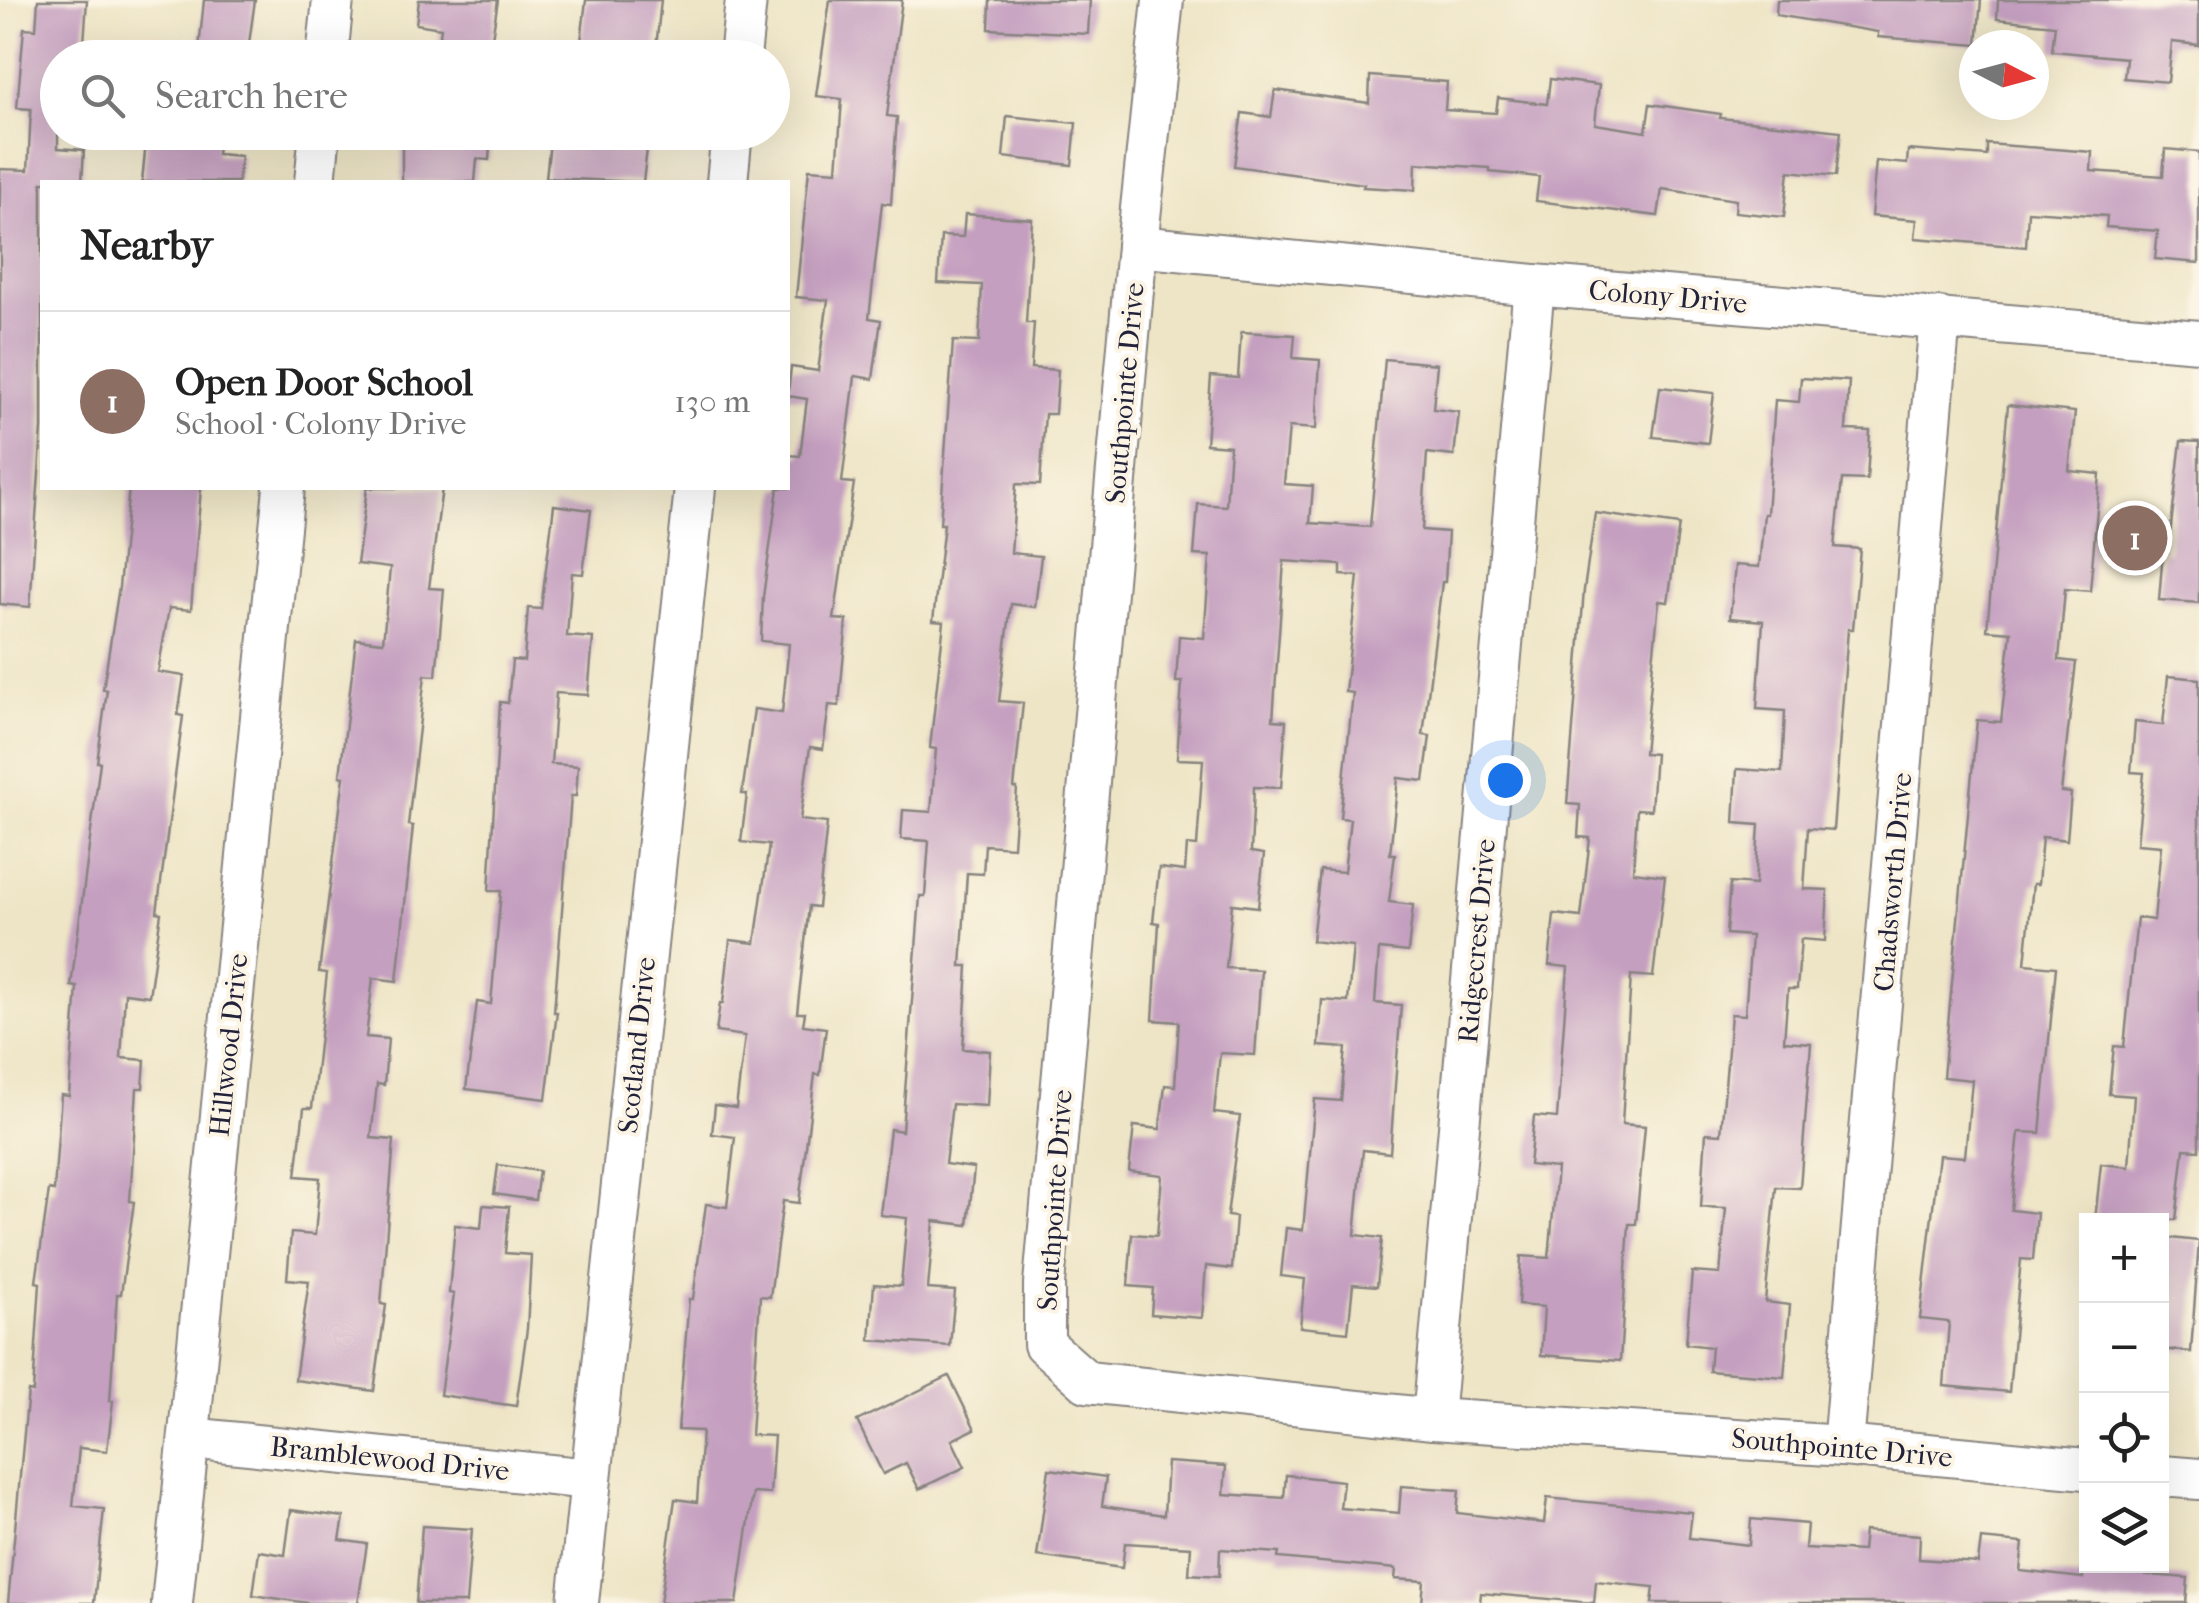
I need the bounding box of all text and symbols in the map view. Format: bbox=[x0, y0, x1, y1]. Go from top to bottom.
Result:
north arrow bbox=[1959, 30, 2049, 120]
search box bbox=[40, 40, 790, 150]
icon: search bbox=[75, 68, 130, 123]
text: Search here bbox=[155, 73, 348, 118]
text: Nearby bbox=[80, 221, 212, 270]
street label: Colony Drive bbox=[1587, 273, 1749, 320]
street label: Southpointe Drive bbox=[1098, 281, 1151, 505]
text: Open Door School bbox=[175, 360, 473, 405]
text: 1 bbox=[107, 383, 118, 420]
text: 130 m bbox=[674, 383, 750, 420]
text: School · Colony Drive bbox=[175, 405, 466, 442]
pin: 1 bbox=[2102, 500, 2168, 576]
your location bbox=[1480, 755, 1531, 806]
street label: Chadsworth Drive bbox=[1866, 771, 1919, 993]
street label: Ridgecrest Drive bbox=[1451, 837, 1502, 1045]
street label: Hillwood Drive bbox=[202, 952, 255, 1138]
street label: Scotland Drive bbox=[611, 955, 662, 1135]
street label: Southpointe Drive bbox=[1030, 1088, 1079, 1312]
map controls bbox=[2079, 1213, 2169, 1573]
button: + bbox=[2079, 1213, 2169, 1303]
button: − bbox=[2079, 1303, 2169, 1393]
button: locate bbox=[2079, 1393, 2169, 1483]
street label: Southpointe Drive bbox=[1730, 1421, 1954, 1474]
street label: Bramblewood Drive bbox=[269, 1430, 511, 1487]
button: layers bbox=[2079, 1483, 2169, 1573]

